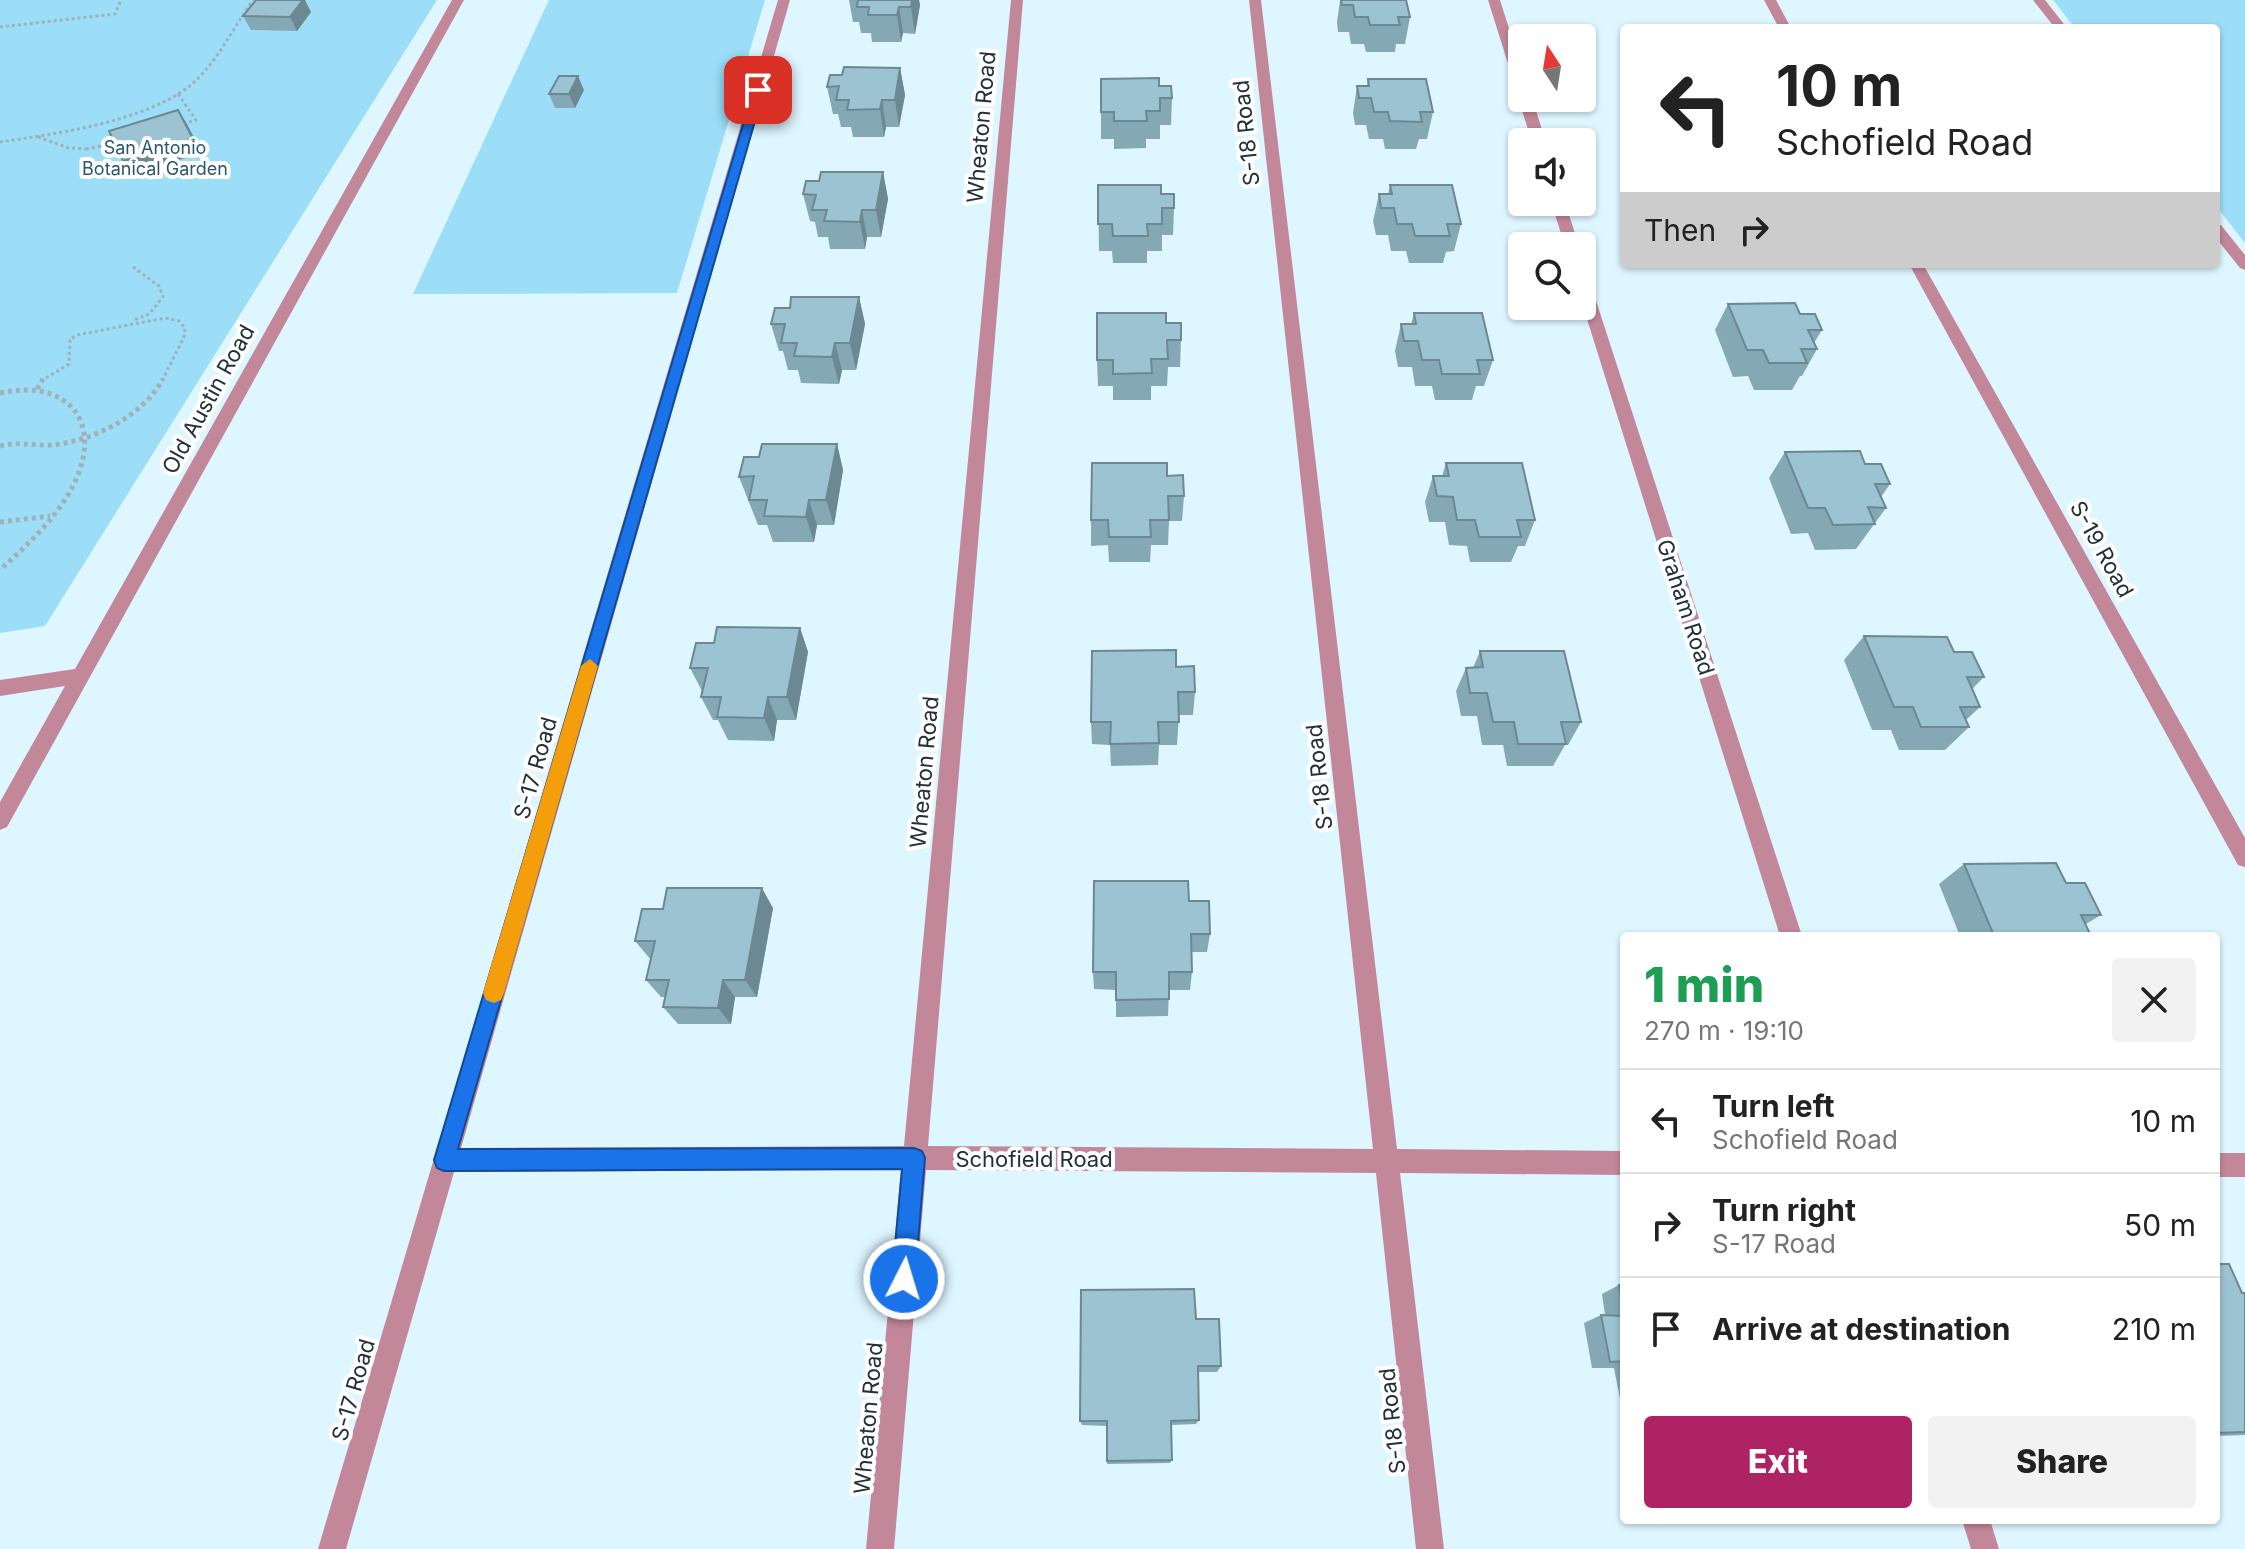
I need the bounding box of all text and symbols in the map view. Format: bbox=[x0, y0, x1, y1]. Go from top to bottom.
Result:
north arrow bbox=[1508, 24, 1596, 112]
map controls bbox=[1508, 24, 1596, 320]
street label: Wheaton Road bbox=[961, 50, 1001, 204]
text: 10 m bbox=[1776, 52, 1902, 120]
pin bbox=[724, 56, 792, 124]
icon: left bbox=[1644, 56, 1748, 160]
icon: arrive bbox=[736, 68, 780, 112]
street label: S-18 Road bbox=[1228, 79, 1264, 187]
text: Schofield Road bbox=[1776, 120, 2033, 164]
button: sound bbox=[1508, 128, 1596, 216]
park label: San Antonio Botanical Garden bbox=[82, 137, 228, 179]
icon: right bbox=[1732, 208, 1776, 252]
text: Then bbox=[1644, 212, 1716, 248]
button: search bbox=[1508, 232, 1596, 320]
street label: Old Austin Road bbox=[156, 320, 260, 478]
street label: S-19 Road bbox=[2065, 496, 2139, 602]
street label: Graham Road bbox=[1652, 536, 1720, 678]
street label: Wheaton Road bbox=[904, 695, 944, 849]
street label: S-17 Road bbox=[508, 714, 562, 822]
street label: S-18 Road bbox=[1301, 723, 1337, 831]
text: 1 min bbox=[1644, 955, 1764, 1014]
button: close bbox=[2112, 958, 2196, 1042]
text: 270 m · 19:10 bbox=[1644, 1015, 1804, 1046]
text: Turn left bbox=[1712, 1088, 1834, 1124]
icon: left bbox=[1644, 1099, 1688, 1143]
text: 10 m bbox=[2130, 1103, 2196, 1139]
text: Schofield Road bbox=[1712, 1124, 1898, 1155]
street label: Schofield Road bbox=[955, 1146, 1113, 1172]
text: Turn right bbox=[1712, 1192, 1856, 1228]
icon: right bbox=[1644, 1203, 1688, 1247]
text: 50 m bbox=[2124, 1207, 2196, 1243]
text: S-17 Road bbox=[1712, 1228, 1836, 1259]
position arrow bbox=[862, 1237, 946, 1321]
icon: arrive bbox=[1644, 1307, 1688, 1351]
text: Arrive at destination bbox=[1712, 1311, 2010, 1347]
text: 210 m bbox=[2112, 1311, 2196, 1347]
street label: S-17 Road bbox=[326, 1336, 380, 1444]
street label: Wheaton Road bbox=[848, 1341, 888, 1495]
street label: S-18 Road bbox=[1374, 1367, 1410, 1475]
button: Exit bbox=[1644, 1416, 1912, 1508]
button: Share bbox=[1928, 1416, 2196, 1508]

